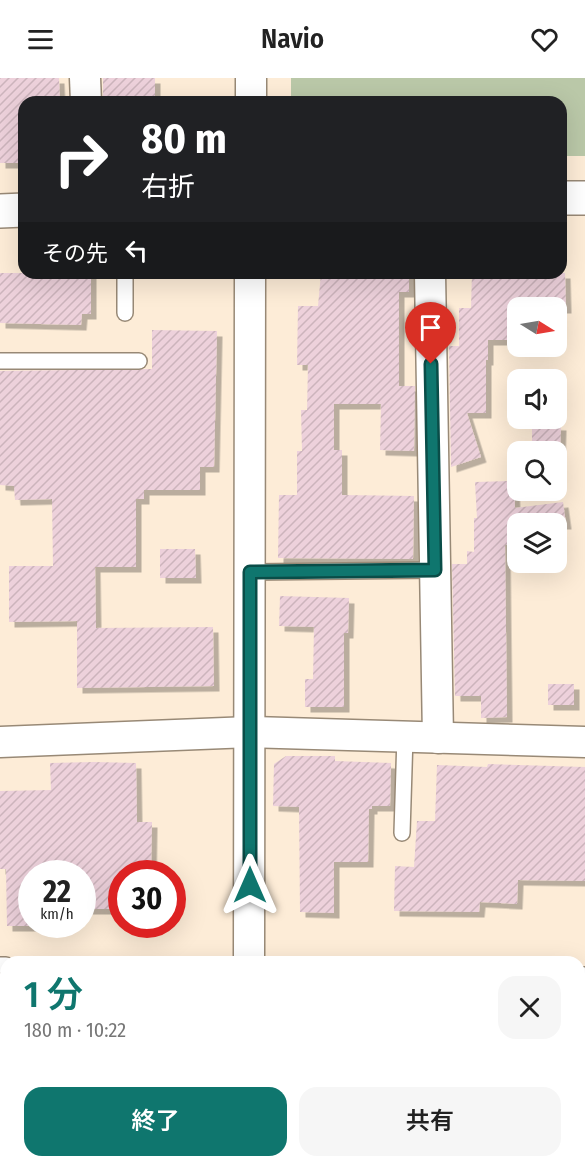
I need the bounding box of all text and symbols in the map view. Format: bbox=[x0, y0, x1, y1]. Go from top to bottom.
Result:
icon: menu bbox=[24, 23, 57, 56]
text: Navio bbox=[261, 23, 324, 55]
icon: heart bbox=[528, 23, 561, 56]
text: 80 m bbox=[141, 114, 227, 164]
icon: right bbox=[42, 120, 120, 198]
text: 右折 bbox=[141, 171, 195, 203]
icon: left bbox=[120, 234, 153, 267]
text: その先 bbox=[42, 240, 108, 267]
north arrow bbox=[507, 297, 567, 357]
map controls bbox=[507, 297, 567, 573]
pin bbox=[405, 302, 456, 364]
icon: arrive bbox=[414, 311, 447, 344]
button: sound bbox=[507, 369, 567, 429]
button: search bbox=[507, 441, 567, 501]
button: layers bbox=[507, 513, 567, 573]
position arrow bbox=[218, 853, 282, 917]
speed limit sign: 30 bbox=[108, 860, 186, 938]
text: 22 bbox=[43, 874, 71, 910]
text: km/h bbox=[40, 905, 74, 923]
text: 1 分 bbox=[24, 973, 83, 1017]
button: close bbox=[498, 976, 561, 1039]
text: 180 m · 10:22 bbox=[24, 1018, 126, 1042]
button: 終了 bbox=[24, 1087, 287, 1156]
button: 共有 bbox=[299, 1087, 561, 1156]

